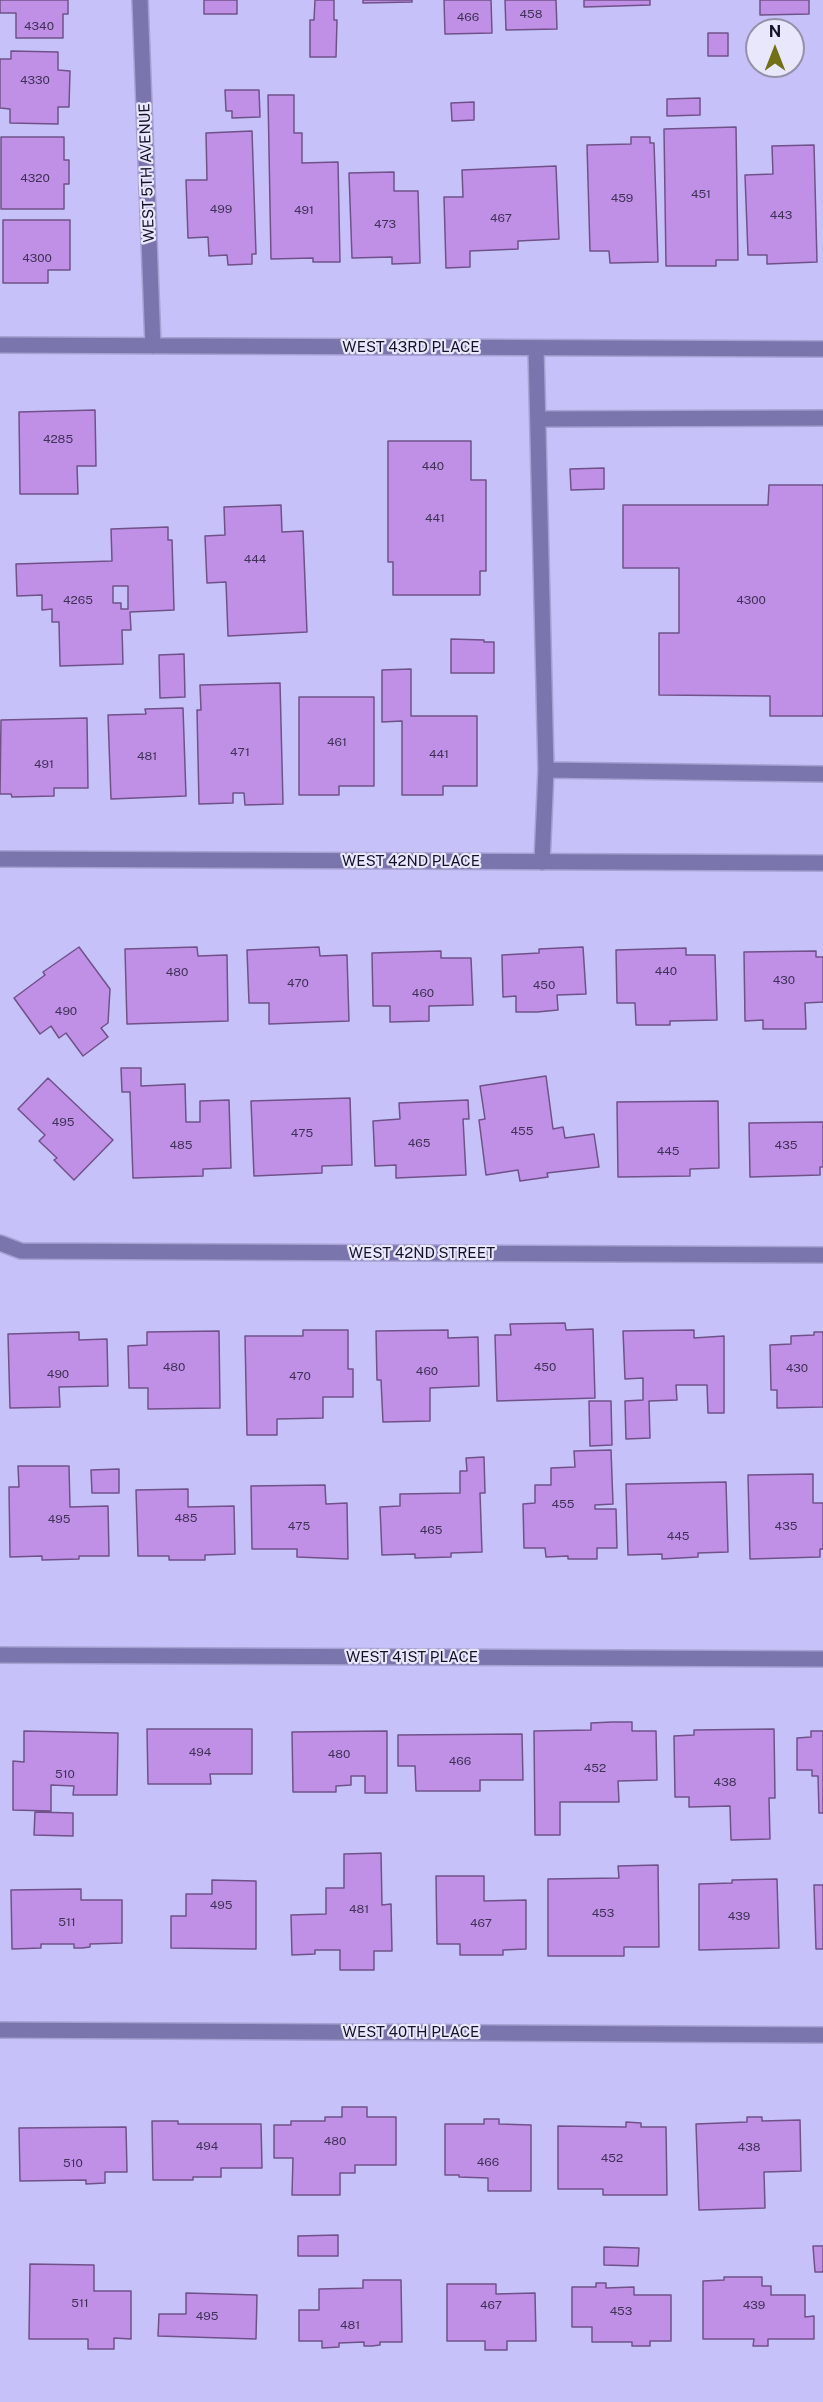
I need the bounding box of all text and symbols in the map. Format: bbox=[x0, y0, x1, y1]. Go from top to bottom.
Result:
house number: 458 bbox=[520, 7, 542, 21]
house number: 466 bbox=[457, 10, 479, 24]
north arrow bbox=[745, 18, 805, 78]
house number: 4340 bbox=[24, 19, 54, 33]
text: N bbox=[769, 22, 781, 41]
house number: 4330 bbox=[20, 73, 50, 87]
street label: WEST 5TH AVENUE bbox=[136, 103, 158, 243]
house number: 4320 bbox=[20, 171, 50, 185]
house number: 451 bbox=[691, 187, 711, 201]
house number: 459 bbox=[611, 191, 633, 205]
house number: 499 bbox=[210, 202, 232, 216]
house number: 491 bbox=[294, 203, 314, 217]
house number: 443 bbox=[770, 208, 792, 222]
house number: 467 bbox=[490, 211, 512, 225]
house number: 473 bbox=[374, 217, 396, 231]
house number: 4300 bbox=[22, 251, 52, 265]
street label: WEST 43RD PLACE bbox=[342, 338, 480, 356]
house number: 4285 bbox=[43, 432, 73, 446]
house number: 440 bbox=[422, 459, 444, 473]
house number: 441 bbox=[425, 511, 445, 525]
house number: 444 bbox=[244, 552, 266, 566]
house number: 4265 bbox=[63, 593, 93, 607]
house number: 4300 bbox=[736, 593, 766, 607]
house number: 461 bbox=[327, 735, 347, 749]
house number: 471 bbox=[230, 745, 250, 759]
house number: 441 bbox=[429, 747, 449, 761]
house number: 481 bbox=[137, 749, 157, 763]
house number: 491 bbox=[34, 757, 54, 771]
street label: WEST 42ND PLACE bbox=[342, 852, 480, 870]
house number: 440 bbox=[655, 964, 677, 978]
house number: 480 bbox=[166, 965, 188, 979]
house number: 430 bbox=[773, 973, 795, 987]
house number: 470 bbox=[287, 976, 309, 990]
house number: 450 bbox=[533, 978, 555, 992]
house number: 460 bbox=[412, 986, 434, 1000]
house number: 490 bbox=[55, 1004, 77, 1018]
house number: 495 bbox=[52, 1115, 74, 1129]
house number: 455 bbox=[511, 1124, 533, 1138]
house number: 475 bbox=[291, 1126, 313, 1140]
house number: 465 bbox=[408, 1136, 430, 1150]
house number: 485 bbox=[170, 1138, 192, 1152]
house number: 435 bbox=[775, 1138, 797, 1152]
house number: 445 bbox=[657, 1144, 679, 1158]
street label: WEST 42ND STREET bbox=[349, 1244, 495, 1262]
house number: 480 bbox=[163, 1360, 185, 1374]
house number: 450 bbox=[534, 1360, 556, 1374]
house number: 430 bbox=[786, 1361, 808, 1375]
house number: 460 bbox=[416, 1364, 438, 1378]
house number: 490 bbox=[47, 1367, 69, 1381]
house number: 470 bbox=[289, 1369, 311, 1383]
house number: 455 bbox=[552, 1497, 574, 1511]
house number: 485 bbox=[175, 1511, 197, 1525]
house number: 495 bbox=[48, 1512, 70, 1526]
house number: 475 bbox=[288, 1519, 310, 1533]
house number: 435 bbox=[775, 1519, 797, 1533]
house number: 465 bbox=[420, 1523, 442, 1537]
house number: 445 bbox=[667, 1529, 689, 1543]
street label: WEST 41ST PLACE bbox=[346, 1648, 478, 1666]
house number: 494 bbox=[189, 1745, 211, 1759]
house number: 480 bbox=[328, 1747, 350, 1761]
house number: 466 bbox=[449, 1754, 471, 1768]
house number: 452 bbox=[584, 1761, 606, 1775]
house number: 510 bbox=[55, 1767, 75, 1781]
house number: 438 bbox=[714, 1775, 736, 1789]
house number: 495 bbox=[210, 1898, 232, 1912]
house number: 481 bbox=[349, 1902, 369, 1916]
house number: 453 bbox=[592, 1906, 614, 1920]
house number: 439 bbox=[728, 1909, 750, 1923]
house number: 511 bbox=[58, 1915, 76, 1929]
house number: 467 bbox=[470, 1916, 492, 1930]
street label: WEST 40TH PLACE bbox=[343, 2023, 479, 2041]
house number: 480 bbox=[324, 2134, 346, 2148]
house number: 494 bbox=[196, 2139, 218, 2153]
house number: 438 bbox=[738, 2140, 760, 2154]
house number: 452 bbox=[601, 2151, 623, 2165]
house number: 466 bbox=[477, 2155, 499, 2169]
house number: 510 bbox=[63, 2156, 83, 2170]
house number: 511 bbox=[71, 2296, 89, 2310]
house number: 467 bbox=[480, 2298, 502, 2312]
house number: 439 bbox=[743, 2298, 765, 2312]
house number: 453 bbox=[610, 2304, 632, 2318]
house number: 495 bbox=[196, 2309, 218, 2323]
house number: 481 bbox=[340, 2318, 360, 2332]

